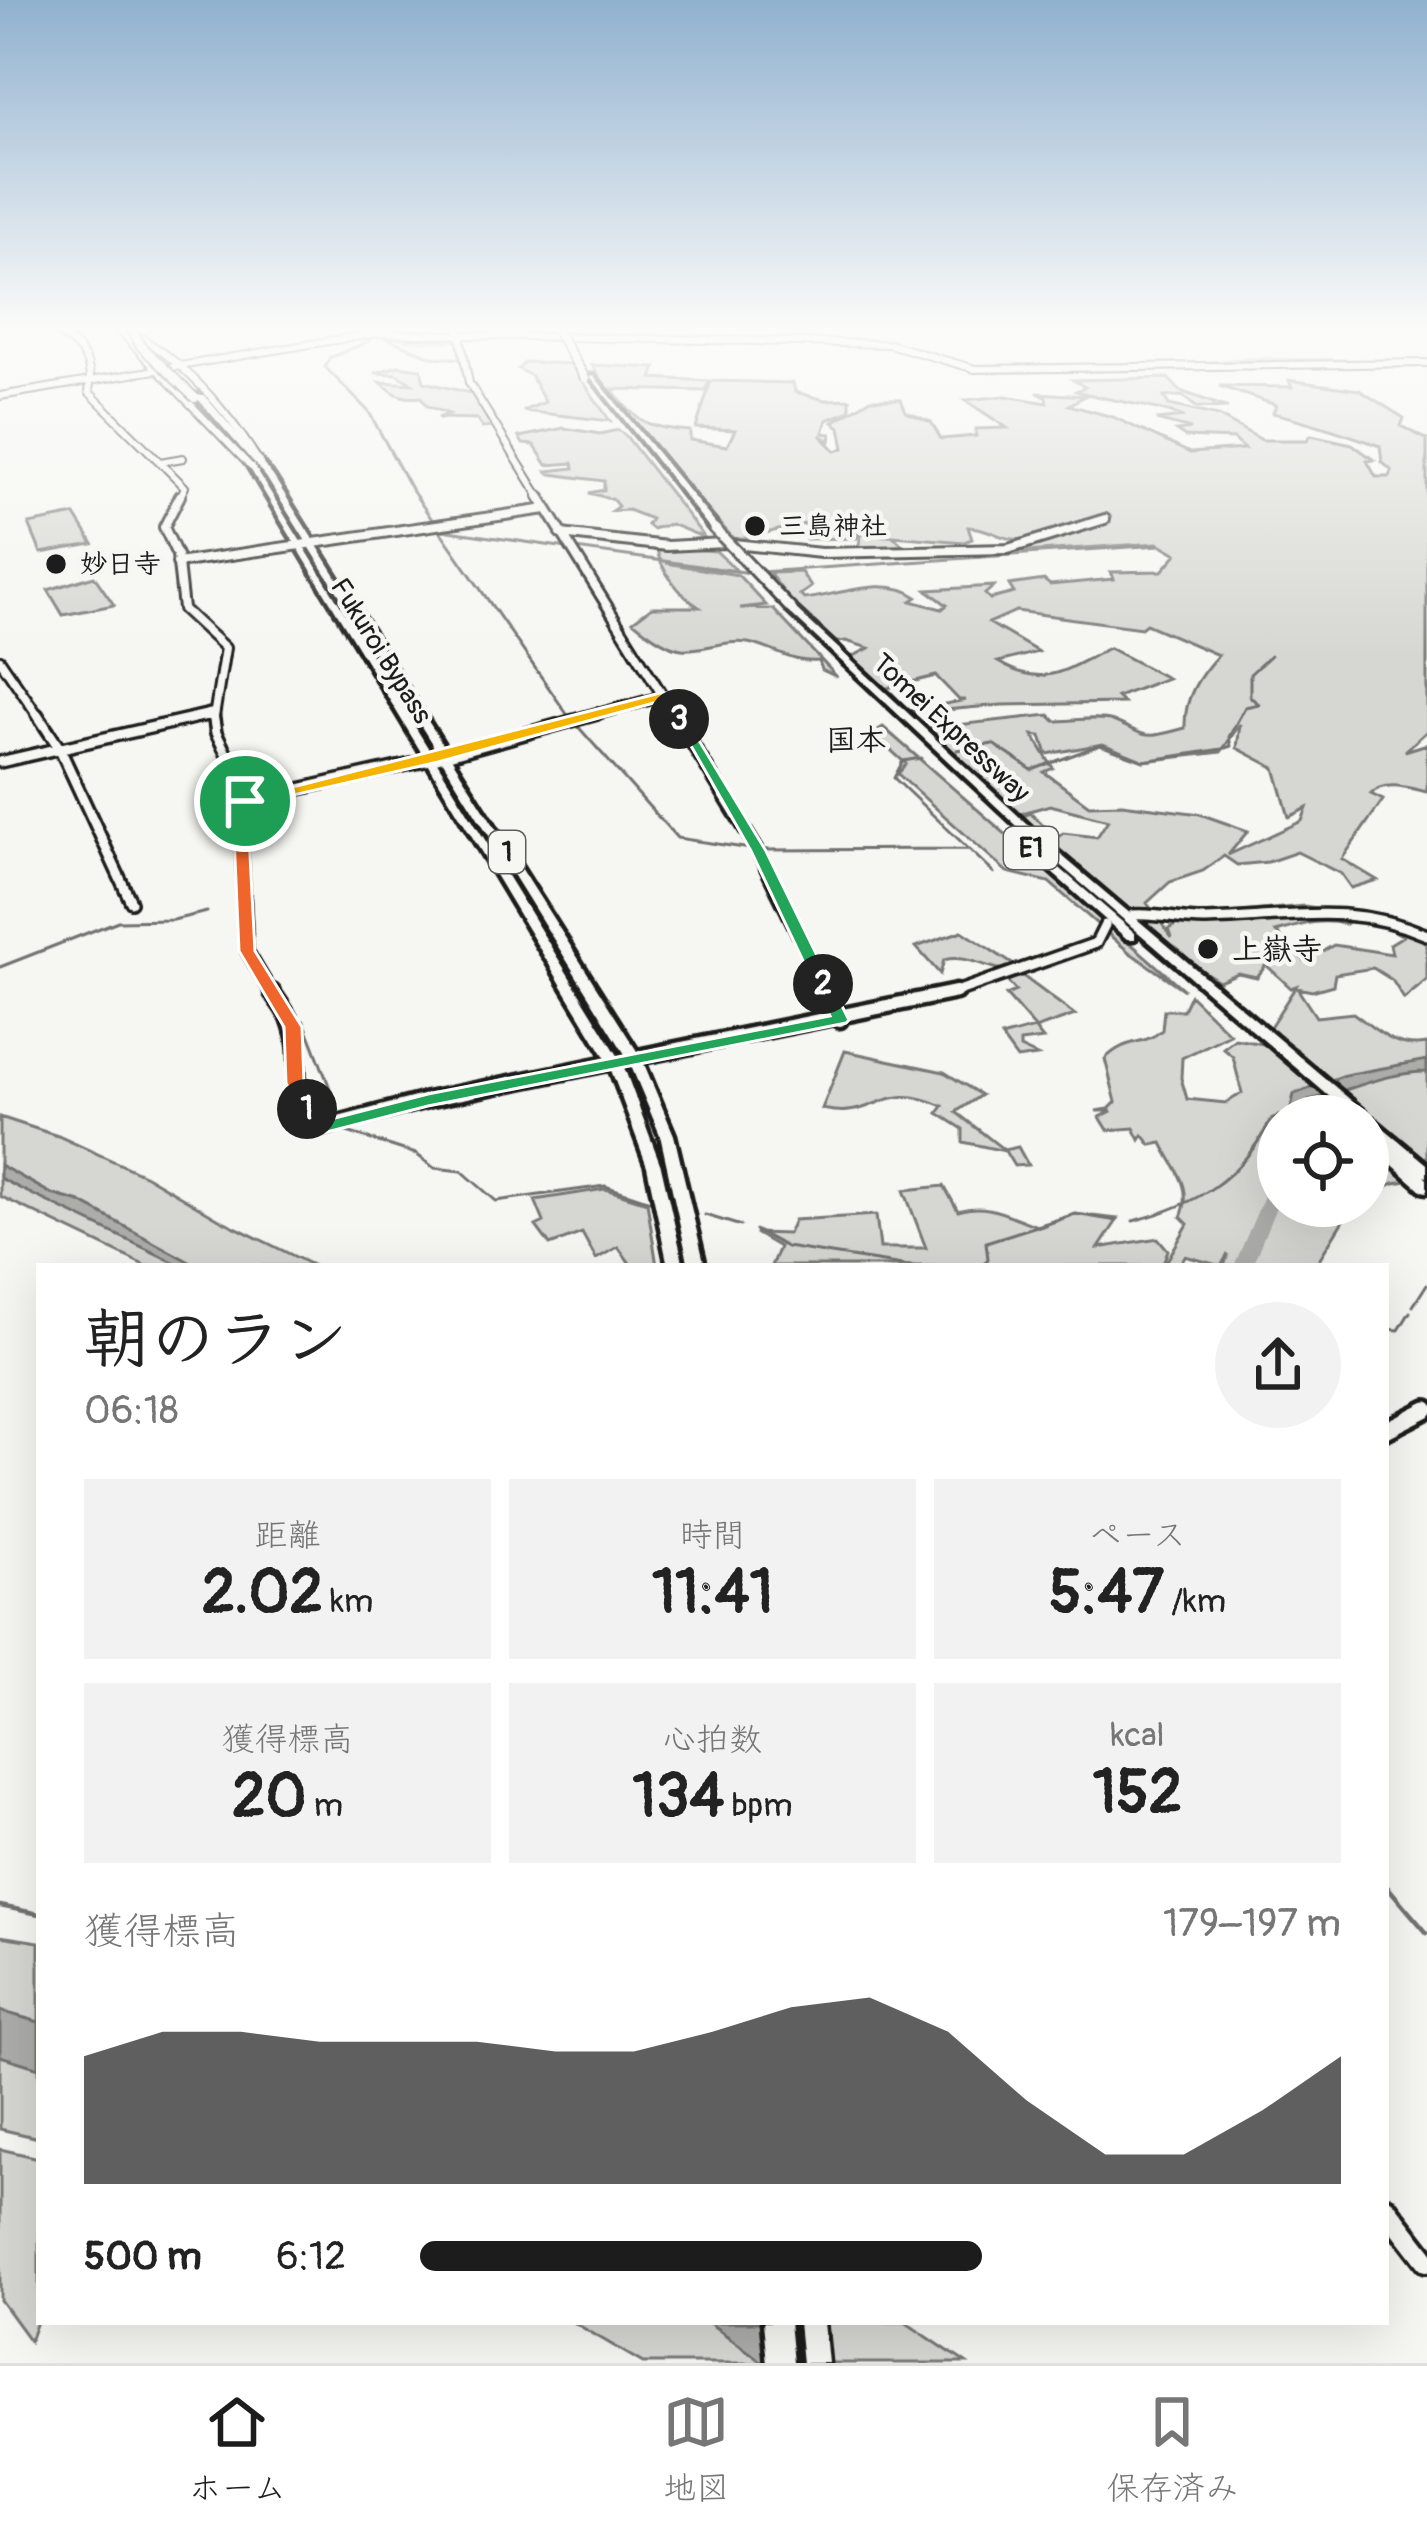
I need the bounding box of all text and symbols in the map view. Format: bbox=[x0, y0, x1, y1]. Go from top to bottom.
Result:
place label: 三島神社 bbox=[779, 510, 887, 543]
marker: 三島神社 bbox=[742, 513, 768, 539]
place label: 妙日寺 bbox=[80, 548, 161, 581]
marker: 妙日寺 bbox=[43, 551, 69, 577]
street label: Fukuroi Bypass bbox=[323, 572, 439, 730]
street label: Tomei Expressway bbox=[865, 647, 1037, 810]
pin: 3 bbox=[649, 689, 709, 749]
text: 3 bbox=[670, 698, 688, 739]
district label: 国本 bbox=[826, 722, 886, 759]
pin bbox=[194, 750, 296, 852]
icon: arrive bbox=[212, 768, 278, 834]
road number: E1 bbox=[1004, 827, 1058, 869]
road number: 1 bbox=[489, 831, 525, 873]
place label: 上嶽寺 bbox=[1232, 931, 1322, 968]
marker: 上嶽寺 bbox=[1195, 936, 1221, 962]
pin: 2 bbox=[793, 954, 853, 1014]
text: 2 bbox=[814, 963, 832, 1004]
pin: 1 bbox=[277, 1079, 337, 1139]
text: 1 bbox=[301, 1088, 313, 1129]
map controls bbox=[1257, 1095, 1389, 1227]
button: locate bbox=[1257, 1095, 1389, 1227]
text: 朝のラン bbox=[84, 1299, 348, 1382]
button: share bbox=[1215, 1302, 1341, 1428]
text: 06:18 bbox=[84, 1386, 179, 1435]
text: 距離 bbox=[255, 1515, 321, 1556]
text: 時間 bbox=[680, 1515, 746, 1556]
text: ペース bbox=[1089, 1515, 1186, 1556]
text: 2.02 bbox=[202, 1556, 323, 1631]
text: 11:41 bbox=[652, 1556, 773, 1631]
text: 5:47 bbox=[1049, 1556, 1164, 1631]
text: km bbox=[323, 1581, 373, 1622]
text: /km bbox=[1164, 1581, 1226, 1622]
text: kcal bbox=[1111, 1715, 1164, 1756]
text: 獲得標高 bbox=[222, 1719, 354, 1760]
text: 心拍数 bbox=[663, 1719, 762, 1760]
text: 152 bbox=[1093, 1756, 1182, 1831]
text: 20 bbox=[232, 1760, 307, 1835]
text: 134 bbox=[633, 1760, 724, 1835]
text: m bbox=[307, 1785, 343, 1826]
text: bpm bbox=[724, 1785, 793, 1826]
text: 179–197 m bbox=[1163, 1899, 1341, 1948]
text: 獲得標高 bbox=[84, 1907, 240, 1956]
text: 500 m bbox=[84, 2232, 202, 2281]
text: 6:12 bbox=[276, 2232, 346, 2281]
tab: ホーム bbox=[189, 2389, 286, 2509]
tab: 地図 bbox=[663, 2389, 729, 2509]
tab: 保存済み bbox=[1106, 2389, 1238, 2509]

